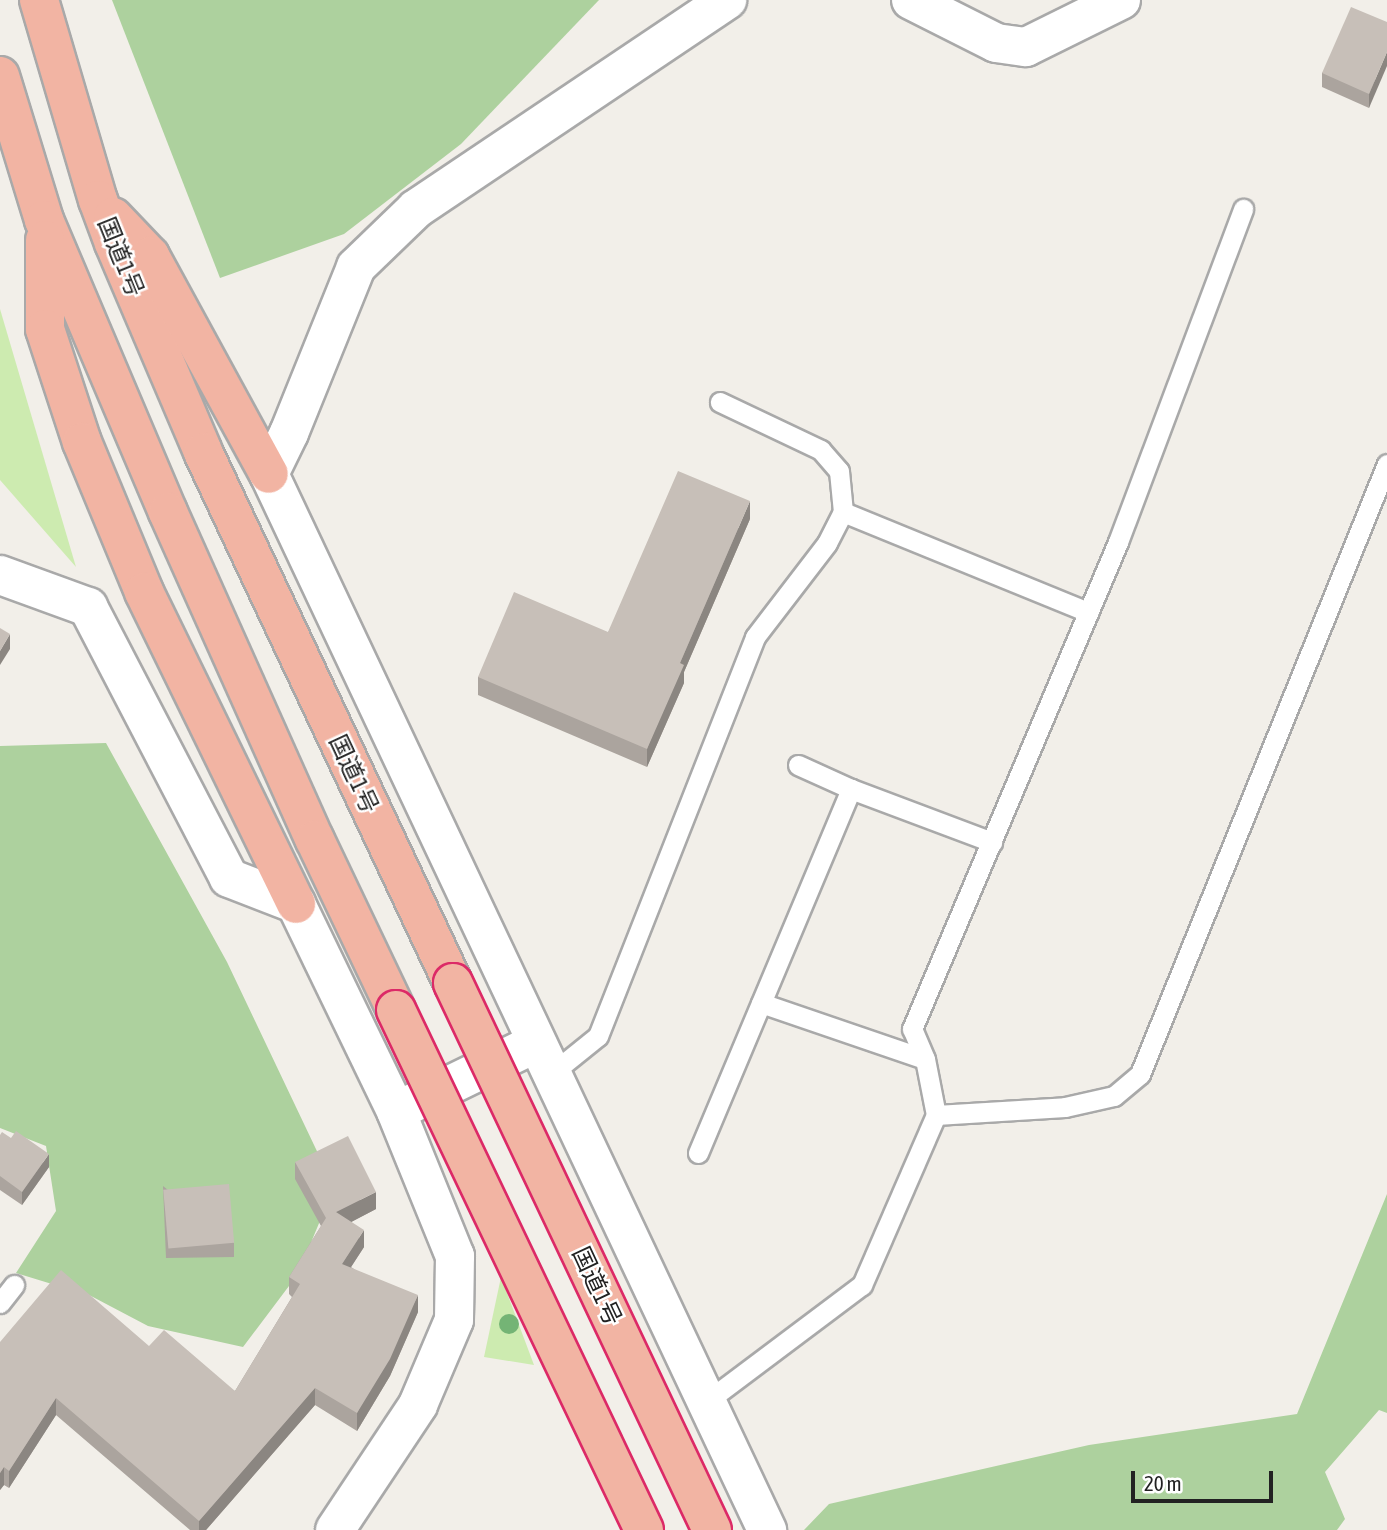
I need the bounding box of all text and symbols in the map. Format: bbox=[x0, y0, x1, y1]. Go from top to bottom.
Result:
street label: 国道1号 bbox=[92, 213, 150, 301]
street label: 国道1号 bbox=[323, 730, 385, 818]
street label: 国道1号 bbox=[566, 1242, 628, 1330]
scale bar bbox=[1135, 1456, 1277, 1500]
text: 20 m bbox=[1144, 1471, 1182, 1495]

